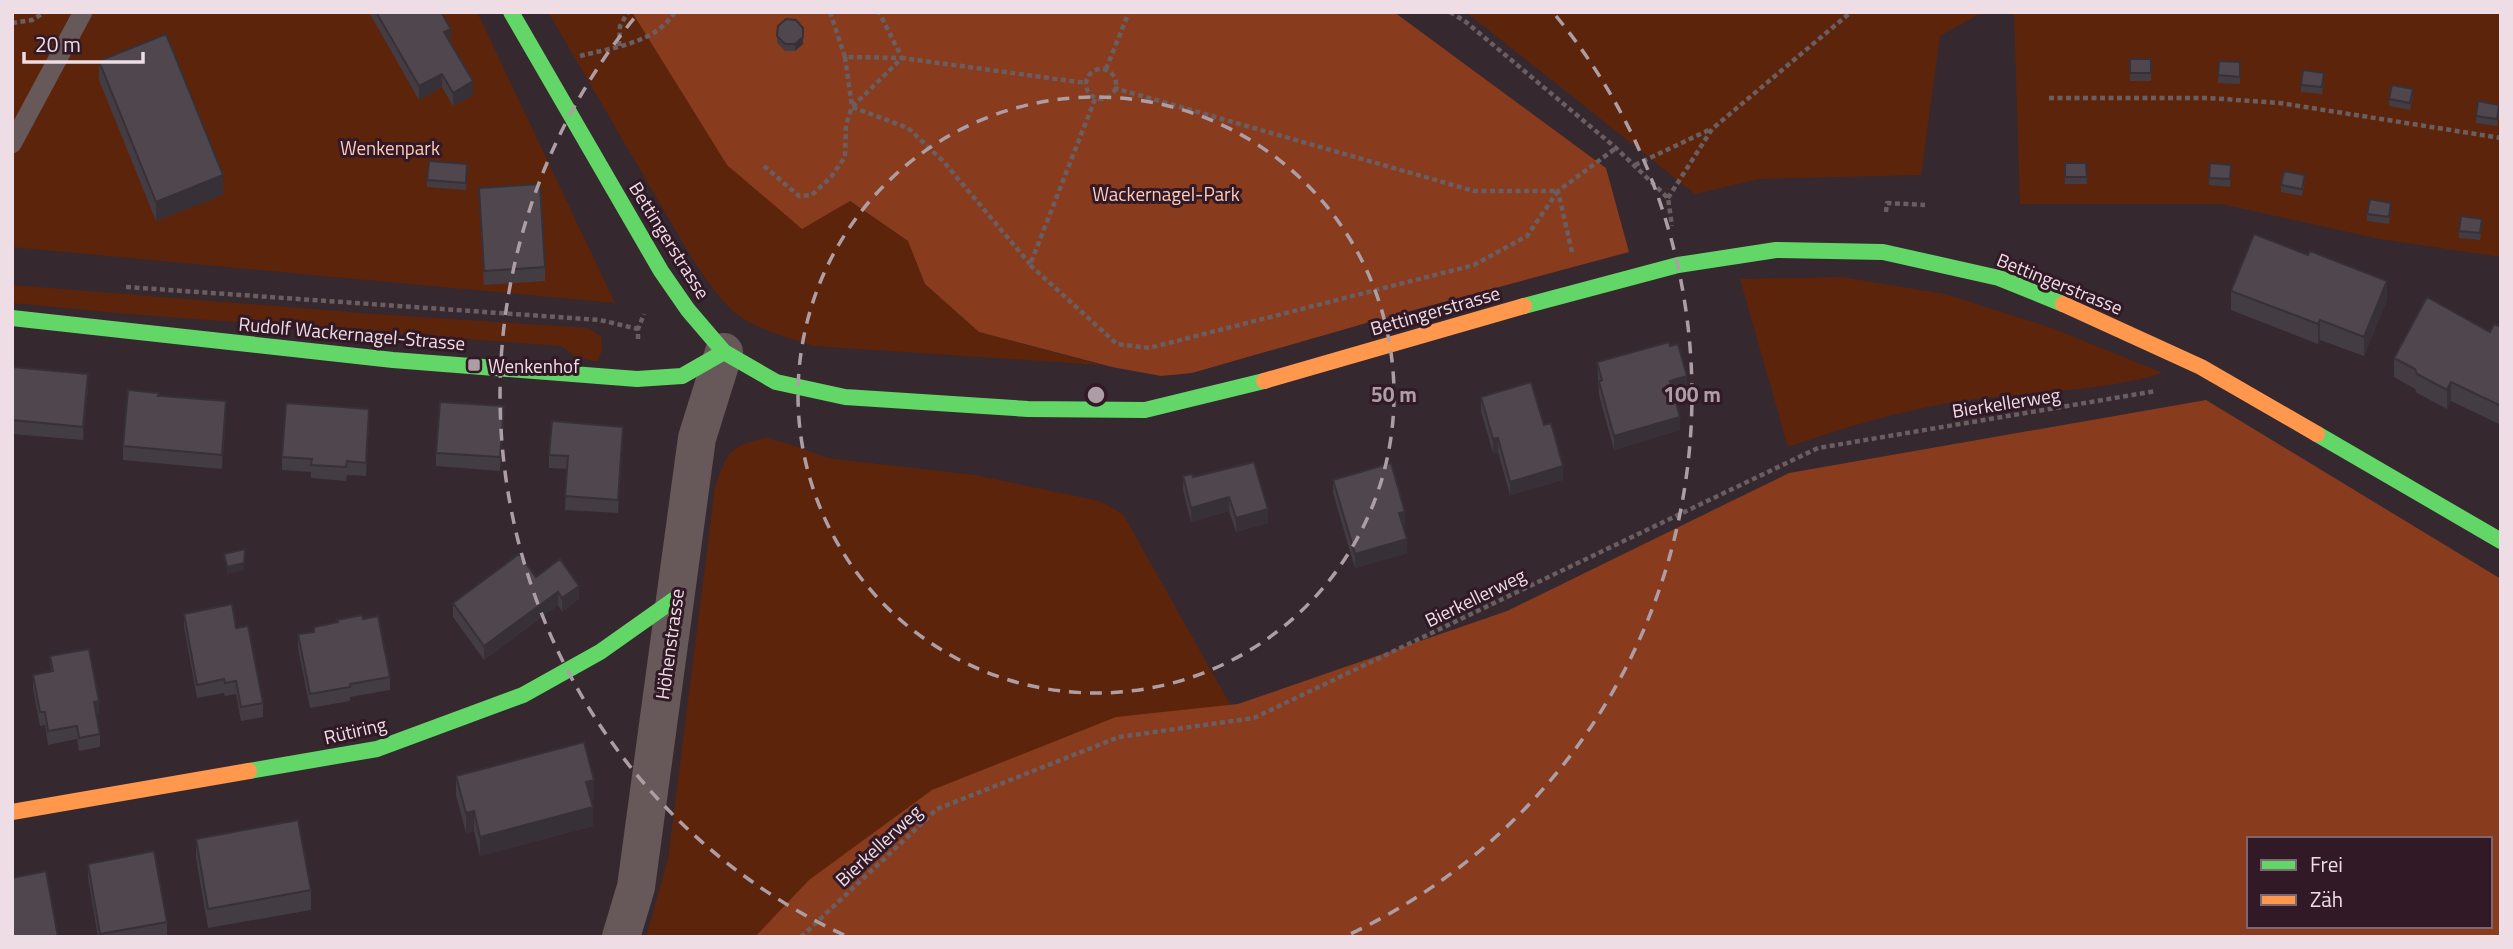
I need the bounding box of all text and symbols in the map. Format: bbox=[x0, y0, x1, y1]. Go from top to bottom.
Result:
scale bar bbox=[24, 21, 144, 65]
text: 20 m bbox=[35, 28, 81, 60]
park label: Wenkenpark bbox=[340, 133, 440, 162]
street label: Bettingerstrasse bbox=[622, 176, 718, 304]
park label: Wackernagel-Park bbox=[1092, 179, 1240, 208]
street label: Bettingerstrasse bbox=[1993, 245, 2127, 321]
street label: Bettingerstrasse bbox=[1367, 278, 1503, 342]
street label: Rudolf Wackernagel-Strasse bbox=[237, 309, 467, 357]
place label: Wenkenhof bbox=[488, 351, 580, 380]
marker: Wenkenhof bbox=[466, 357, 482, 373]
text: 50 m bbox=[1371, 378, 1417, 410]
text: 100 m bbox=[1663, 378, 1721, 410]
street label: Bierkellerweg bbox=[1950, 379, 2062, 425]
centre of rings bbox=[1084, 383, 1108, 407]
street label: Bierkellerweg bbox=[1420, 560, 1531, 634]
street label: Höhenstrasse bbox=[647, 587, 691, 701]
street label: Rütiring bbox=[321, 709, 389, 751]
street label: Bierkellerweg bbox=[828, 797, 928, 893]
legend bbox=[2247, 837, 2492, 928]
text: Frei bbox=[2310, 848, 2343, 880]
text: Zäh bbox=[2310, 883, 2343, 915]

